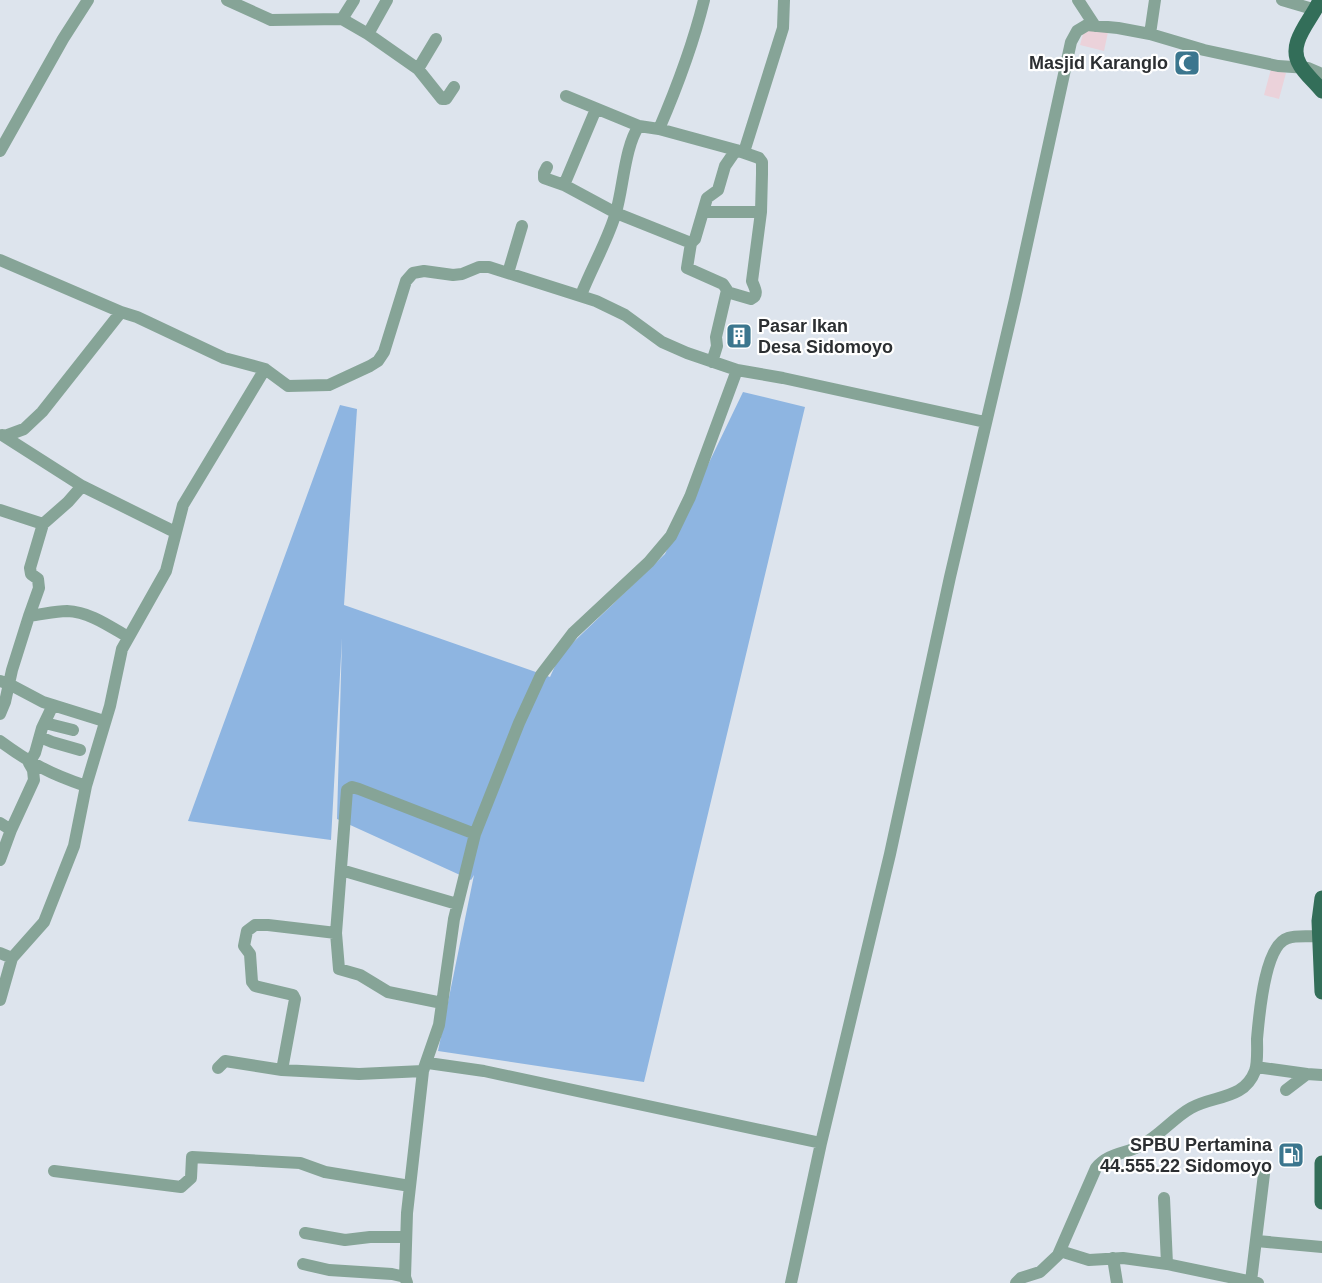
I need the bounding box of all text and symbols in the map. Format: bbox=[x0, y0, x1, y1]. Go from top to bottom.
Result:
mosque icon: Masjid Karanglo bbox=[1172, 48, 1202, 78]
place label: Masjid Karanglo bbox=[1029, 53, 1168, 73]
place label: Pasar Ikan Desa Sidomoyo bbox=[758, 316, 893, 357]
building icon: Pasar Ikan Desa Sidomoyo bbox=[724, 321, 754, 351]
place label: SPBU Pertamina 44.555.22 Sidomoyo bbox=[1100, 1135, 1273, 1176]
fuel station icon: SPBU Pertamina 44.555.22 Sidomoyo bbox=[1276, 1140, 1306, 1170]

